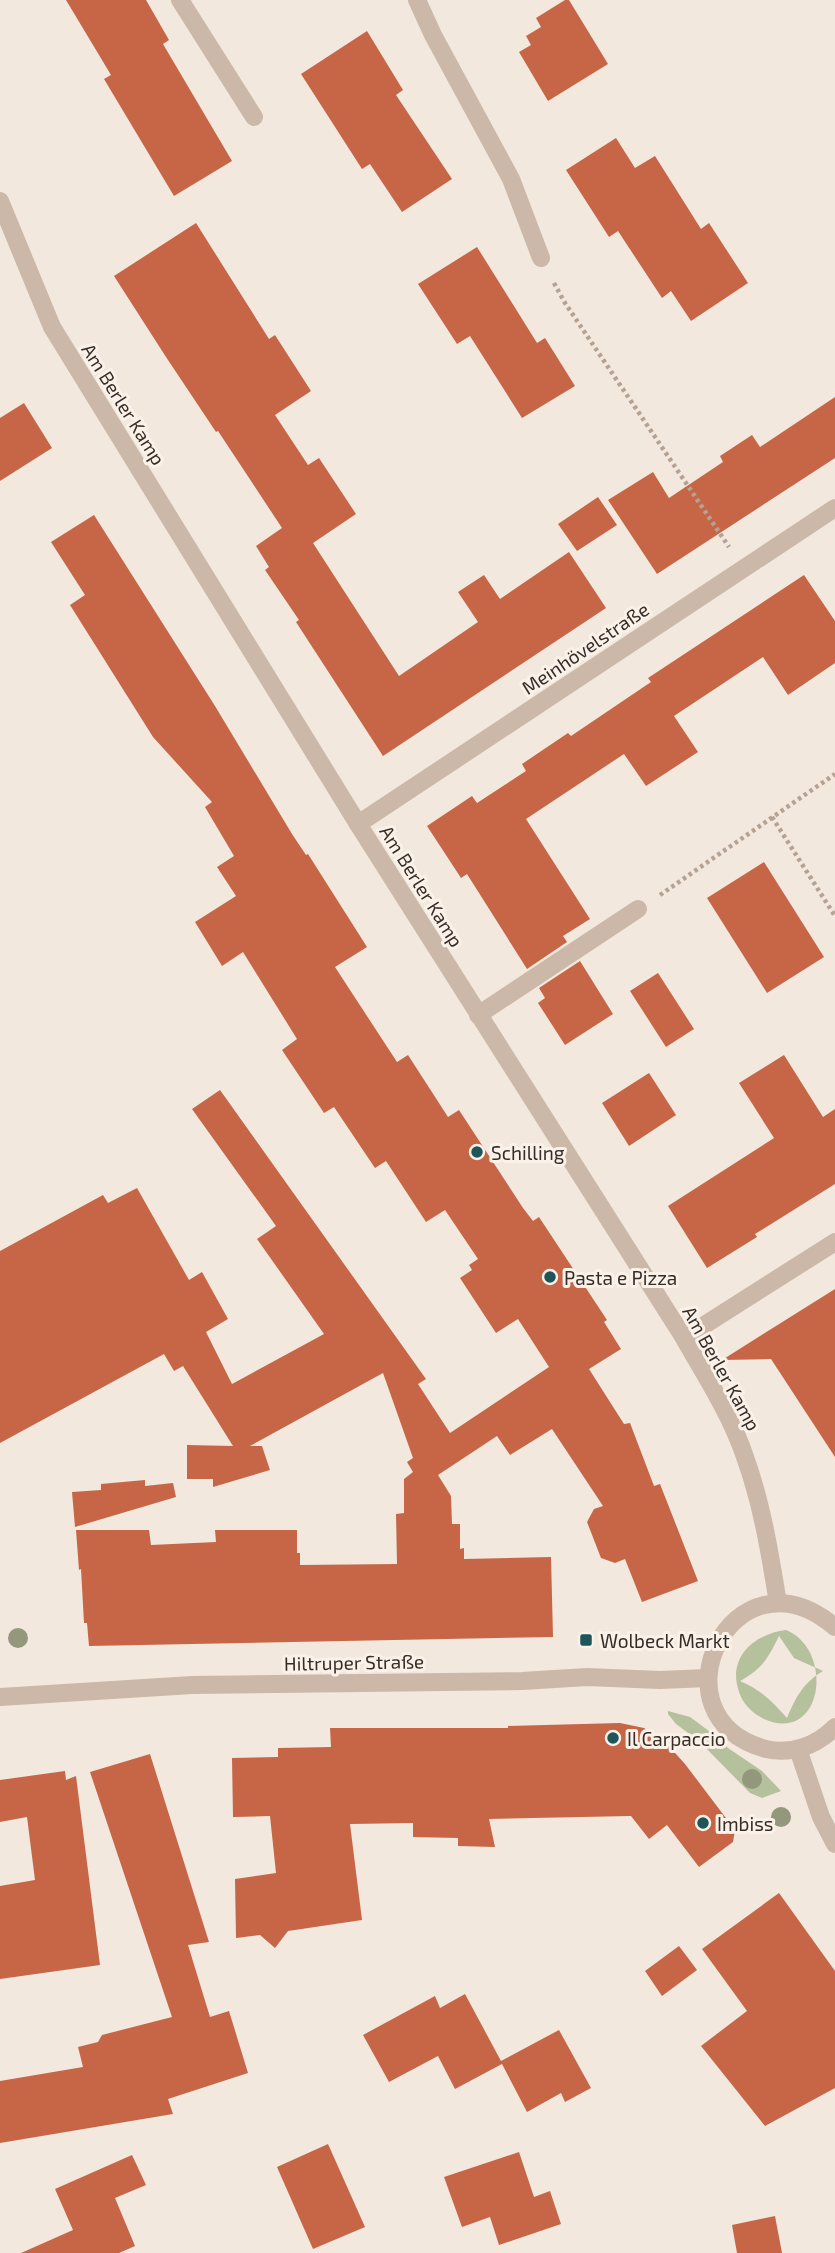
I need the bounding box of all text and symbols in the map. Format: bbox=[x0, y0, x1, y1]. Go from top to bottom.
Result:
street label: Am Berler Kamp bbox=[77, 339, 171, 469]
street label: Meinhövelstraße bbox=[517, 597, 653, 699]
street label: Am Berler Kamp bbox=[375, 821, 469, 951]
place label: Schilling bbox=[491, 1141, 565, 1164]
marker: Schilling bbox=[469, 1144, 485, 1160]
place label: Pasta e Pizza bbox=[564, 1266, 677, 1289]
marker: Pasta e Pizza bbox=[542, 1269, 558, 1285]
street label: Am Berler Kamp bbox=[678, 1302, 766, 1434]
place label: Wolbeck Markt bbox=[600, 1629, 730, 1652]
marker: Wolbeck Markt bbox=[578, 1632, 594, 1648]
street label: Hiltruper Straße bbox=[284, 1649, 424, 1675]
place label: Il Carpaccio bbox=[627, 1727, 726, 1750]
marker: Il Carpaccio bbox=[605, 1730, 621, 1746]
place label: Imbiss bbox=[717, 1812, 773, 1835]
marker: Imbiss bbox=[695, 1815, 711, 1831]

